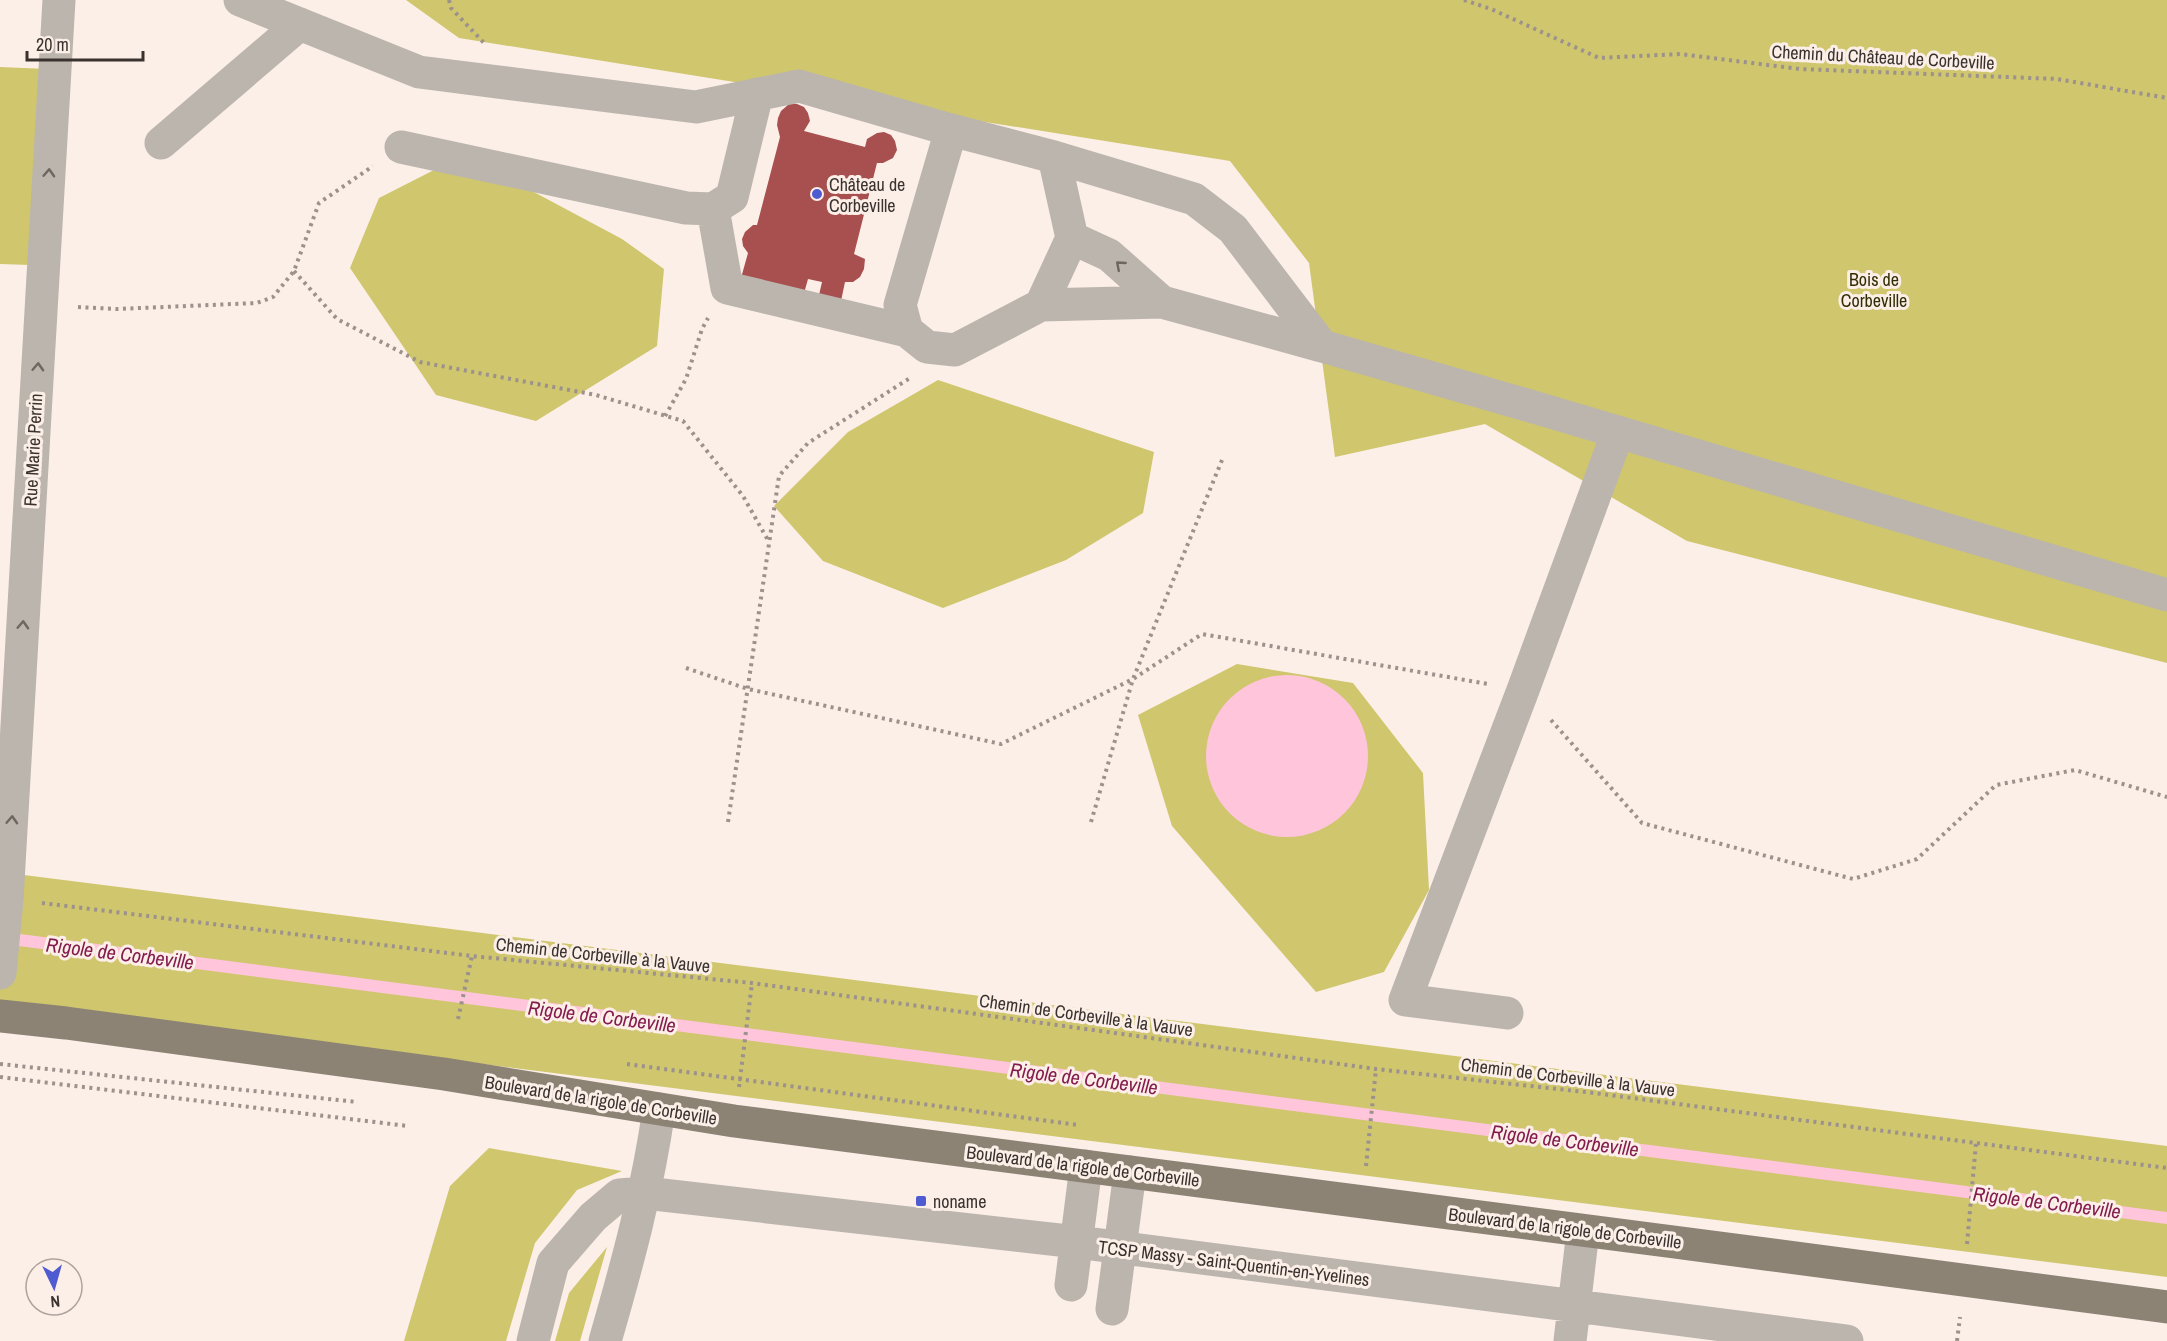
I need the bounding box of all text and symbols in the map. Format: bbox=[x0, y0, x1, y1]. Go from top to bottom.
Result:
scale bar bbox=[27, 24, 142, 62]
text: 20 m bbox=[36, 32, 69, 57]
street label: Chemin du Château de Corbeville bbox=[1771, 39, 1995, 75]
one-way arrow bbox=[42, 168, 55, 177]
place label: Château de Corbeville bbox=[829, 172, 905, 218]
marker: Château de Corbeville bbox=[810, 187, 824, 201]
one-way arrow bbox=[1116, 261, 1127, 272]
park label: Bois de Corbeville bbox=[1841, 267, 1907, 313]
one-way arrow bbox=[31, 363, 44, 372]
street label: Rue Marie Perrin bbox=[18, 393, 48, 507]
one-way arrow bbox=[16, 620, 29, 629]
one-way arrow bbox=[5, 815, 18, 824]
water label: Rigole de Corbeville bbox=[45, 931, 195, 975]
street label: Chemin de Corbeville à la Vauve bbox=[495, 931, 711, 979]
street label: Chemin de Corbeville à la Vauve bbox=[978, 988, 1194, 1042]
water label: Rigole de Corbeville bbox=[527, 994, 677, 1038]
street label: Chemin de Corbeville à la Vauve bbox=[1460, 1051, 1676, 1103]
water label: Rigole de Corbeville bbox=[1009, 1056, 1159, 1100]
street label: Boulevard de la rigole de Corbeville bbox=[483, 1069, 719, 1131]
water label: Rigole de Corbeville bbox=[1490, 1118, 1640, 1162]
street label: Boulevard de la rigole de Corbeville bbox=[965, 1139, 1201, 1193]
water label: Rigole de Corbeville bbox=[1972, 1180, 2122, 1224]
place label: noname bbox=[933, 1189, 986, 1214]
marker: noname bbox=[914, 1194, 928, 1208]
street label: Boulevard de la rigole de Corbeville bbox=[1447, 1201, 1683, 1255]
street label: TCSP Massy - Saint-Quentin-en-Yvelines bbox=[1097, 1234, 1371, 1292]
north arrow bbox=[24, 1257, 84, 1317]
text: N bbox=[50, 1291, 61, 1313]

